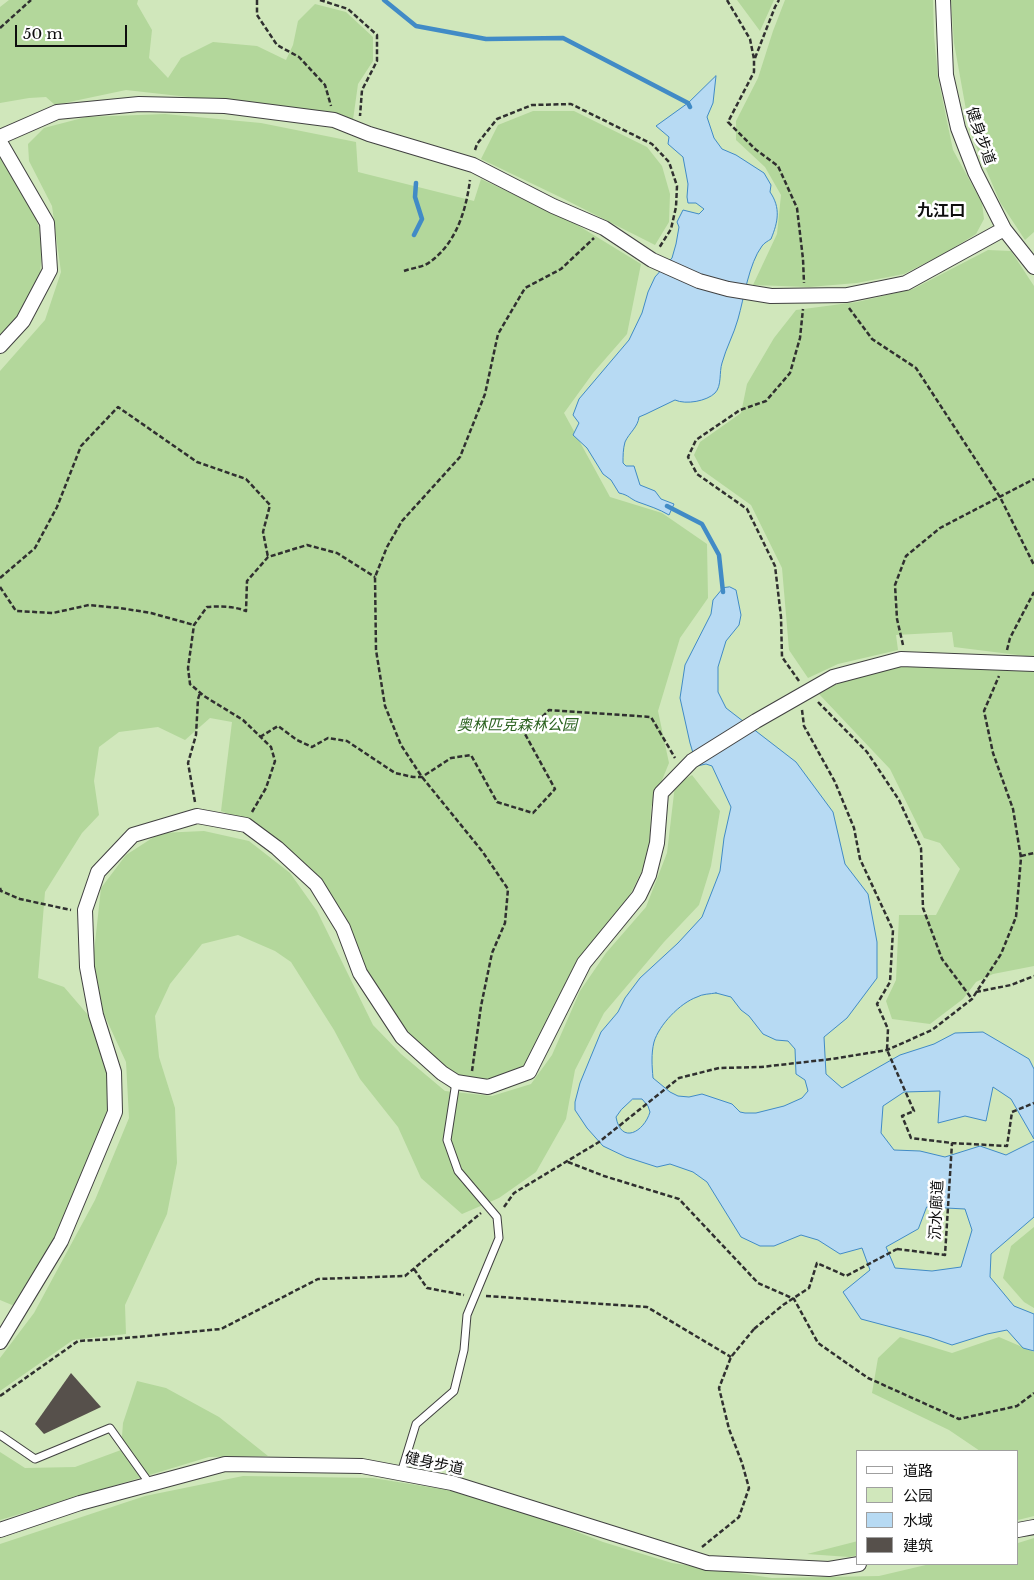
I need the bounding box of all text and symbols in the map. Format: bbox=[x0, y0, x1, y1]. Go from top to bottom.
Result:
scale bar bbox=[18, 15, 130, 47]
text: 50 m bbox=[23, 24, 63, 43]
street label: 健身步道 bbox=[962, 105, 998, 167]
district label: 九江口 bbox=[917, 201, 965, 221]
park label: 奥林匹克森林公园 bbox=[457, 717, 577, 735]
street label: 沉水廊道 bbox=[926, 1180, 948, 1240]
street label: 健身步道 bbox=[403, 1449, 465, 1479]
legend bbox=[856, 1450, 1019, 1565]
text: 道路 bbox=[903, 1461, 933, 1480]
text: 公园 bbox=[903, 1486, 933, 1505]
text: 水域 bbox=[903, 1511, 933, 1530]
text: 建筑 bbox=[903, 1536, 933, 1555]

